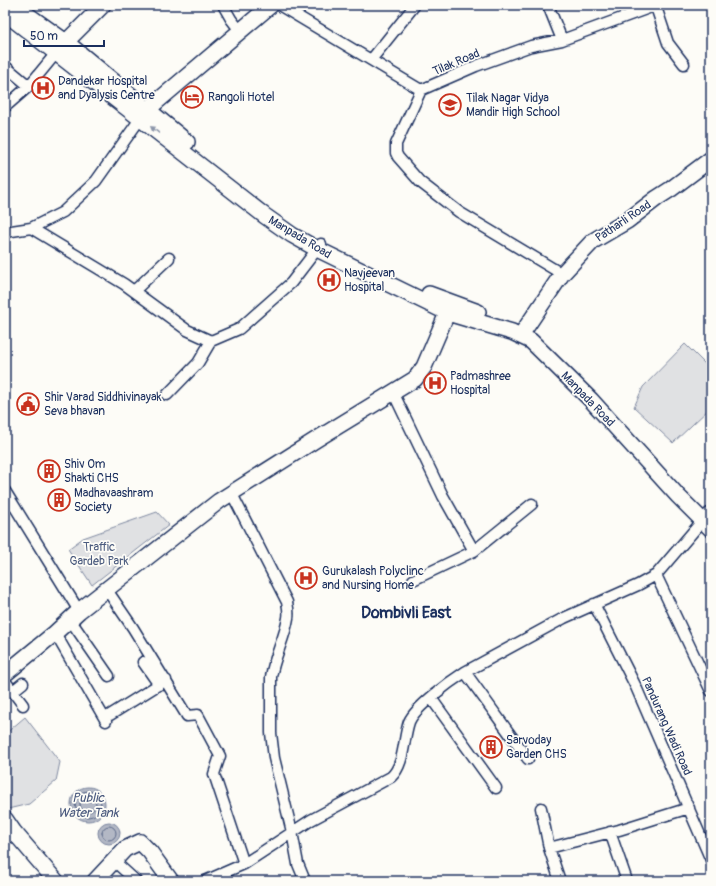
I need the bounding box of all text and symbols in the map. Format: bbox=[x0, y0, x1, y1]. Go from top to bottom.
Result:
scale bar bbox=[24, 22, 104, 48]
text: 50 m bbox=[30, 29, 58, 44]
street label: Tilak Road bbox=[430, 46, 482, 79]
place label: Dandekar Hospital and Dyalysis Centre bbox=[58, 74, 155, 103]
hospital icon: Dandekar Hospital and Dyalysis Centre bbox=[30, 75, 56, 101]
hotel icon: Rangoli Hotel bbox=[179, 84, 205, 110]
place label: Rangoli Hotel bbox=[208, 90, 275, 105]
place label: Tilak Nagar Vidya Mandir High School bbox=[466, 91, 560, 120]
school or university icon: Tilak Nagar Vidya Mandir High School bbox=[437, 92, 463, 118]
one-way arrow bbox=[149, 126, 160, 134]
street label: Patharli Road bbox=[592, 197, 654, 246]
street label: Manpada Road bbox=[266, 213, 334, 262]
place label: Navjeevan Hospital bbox=[344, 266, 395, 295]
hospital icon: Navjeevan Hospital bbox=[316, 267, 342, 293]
place label: Padmashree Hospital bbox=[450, 369, 511, 398]
street label: Manpada Road bbox=[558, 369, 618, 430]
hospital icon: Padmashree Hospital bbox=[422, 370, 448, 396]
place label: Shir Varad Siddhivinayak Seva bhavan bbox=[44, 390, 162, 419]
public building icon: Shir Varad Siddhivinayak Seva bhavan bbox=[15, 391, 41, 417]
place label: Shiv Om Shakti CHS bbox=[64, 457, 119, 486]
building icon: Shiv Om Shakti CHS bbox=[36, 458, 62, 484]
place label: Madhavaashram Society bbox=[74, 486, 154, 515]
building icon: Madhavaashram Society bbox=[46, 487, 72, 513]
park label: Traffic Gardeb Park bbox=[69, 540, 129, 569]
place label: Gurukalash Polyclinc and Nursing Home bbox=[322, 564, 424, 593]
hospital icon: Gurukalash Polyclinc and Nursing Home bbox=[293, 565, 319, 591]
district label: Dombivli East bbox=[361, 603, 452, 623]
street label: Pandurang Wadi Road bbox=[638, 675, 695, 778]
place label: Sarvoday Garden CHS bbox=[506, 733, 567, 762]
building icon: Sarvoday Garden CHS bbox=[478, 734, 504, 760]
water label: Public Water Tank bbox=[58, 790, 120, 821]

